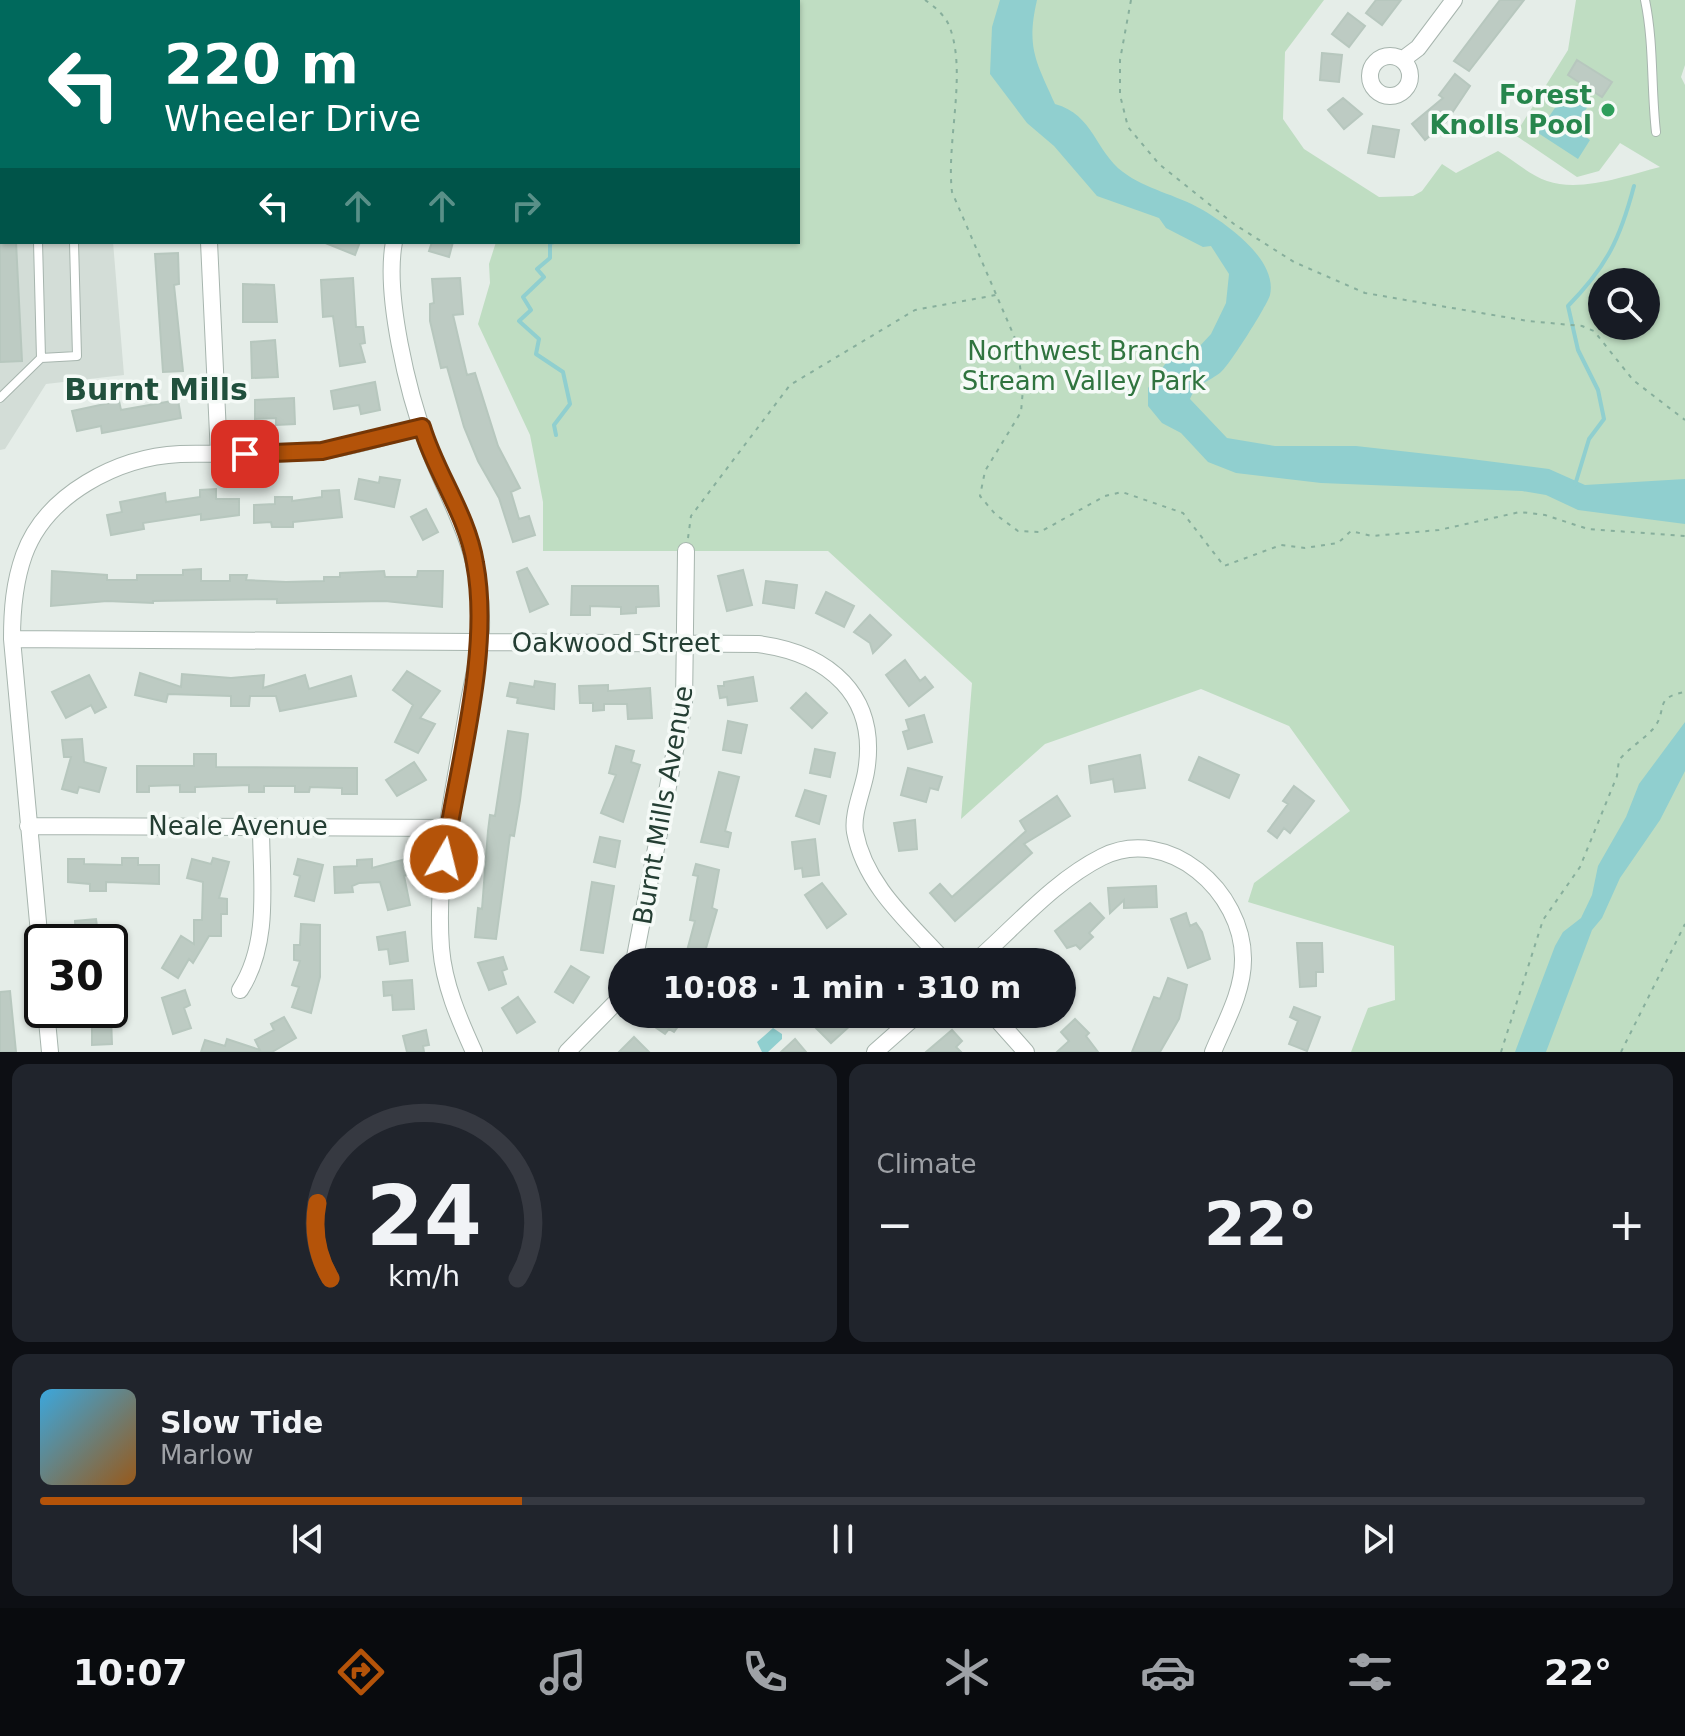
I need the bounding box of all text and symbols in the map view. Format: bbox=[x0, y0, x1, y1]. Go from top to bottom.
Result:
text: 220 m bbox=[164, 31, 359, 96]
icon: left bbox=[32, 32, 136, 136]
place label: Forest Knolls Pool bbox=[1429, 80, 1592, 140]
text: Wheeler Drive bbox=[164, 98, 421, 139]
marker: Forest Knolls Pool bbox=[1599, 101, 1617, 119]
icon: left bbox=[252, 184, 296, 228]
icon: ahead bbox=[336, 184, 380, 228]
icon: ahead bbox=[420, 184, 464, 228]
icon: right bbox=[504, 184, 548, 228]
map controls bbox=[1588, 268, 1660, 340]
button: search bbox=[1588, 268, 1660, 340]
park label: Northwest Branch Stream Valley Park bbox=[962, 336, 1206, 396]
district label: Burnt Mills bbox=[64, 372, 248, 407]
pin bbox=[211, 420, 279, 488]
icon: arrive bbox=[223, 432, 267, 476]
street label: Oakwood Street bbox=[512, 628, 720, 658]
street label: Burnt Mills Avenue bbox=[627, 683, 699, 927]
street label: Neale Avenue bbox=[148, 811, 328, 841]
position arrow bbox=[402, 817, 486, 901]
speed limit sign: 30 bbox=[24, 924, 128, 1028]
text: 10:08 · 1 min · 310 m bbox=[663, 970, 1021, 1005]
text: Climate bbox=[877, 1149, 977, 1179]
text: 24 bbox=[366, 1168, 482, 1265]
text: 22° bbox=[1204, 1189, 1318, 1259]
text: − bbox=[877, 1199, 913, 1250]
text: + bbox=[1608, 1199, 1645, 1250]
text: km/h bbox=[388, 1259, 460, 1293]
text: Slow Tide bbox=[160, 1405, 323, 1440]
text: Marlow bbox=[160, 1440, 253, 1470]
icon: previous bbox=[286, 1517, 330, 1561]
icon: pause bbox=[821, 1517, 865, 1561]
icon: next bbox=[1356, 1517, 1400, 1561]
icon: directions bbox=[333, 1644, 389, 1700]
icon: music bbox=[535, 1644, 591, 1700]
icon: phone bbox=[737, 1644, 793, 1700]
icon: climate bbox=[939, 1644, 995, 1700]
icon: car bbox=[1140, 1644, 1196, 1700]
icon: filters bbox=[1342, 1644, 1398, 1700]
text: 10:07 bbox=[73, 1652, 187, 1693]
text: 22° bbox=[1544, 1652, 1612, 1693]

